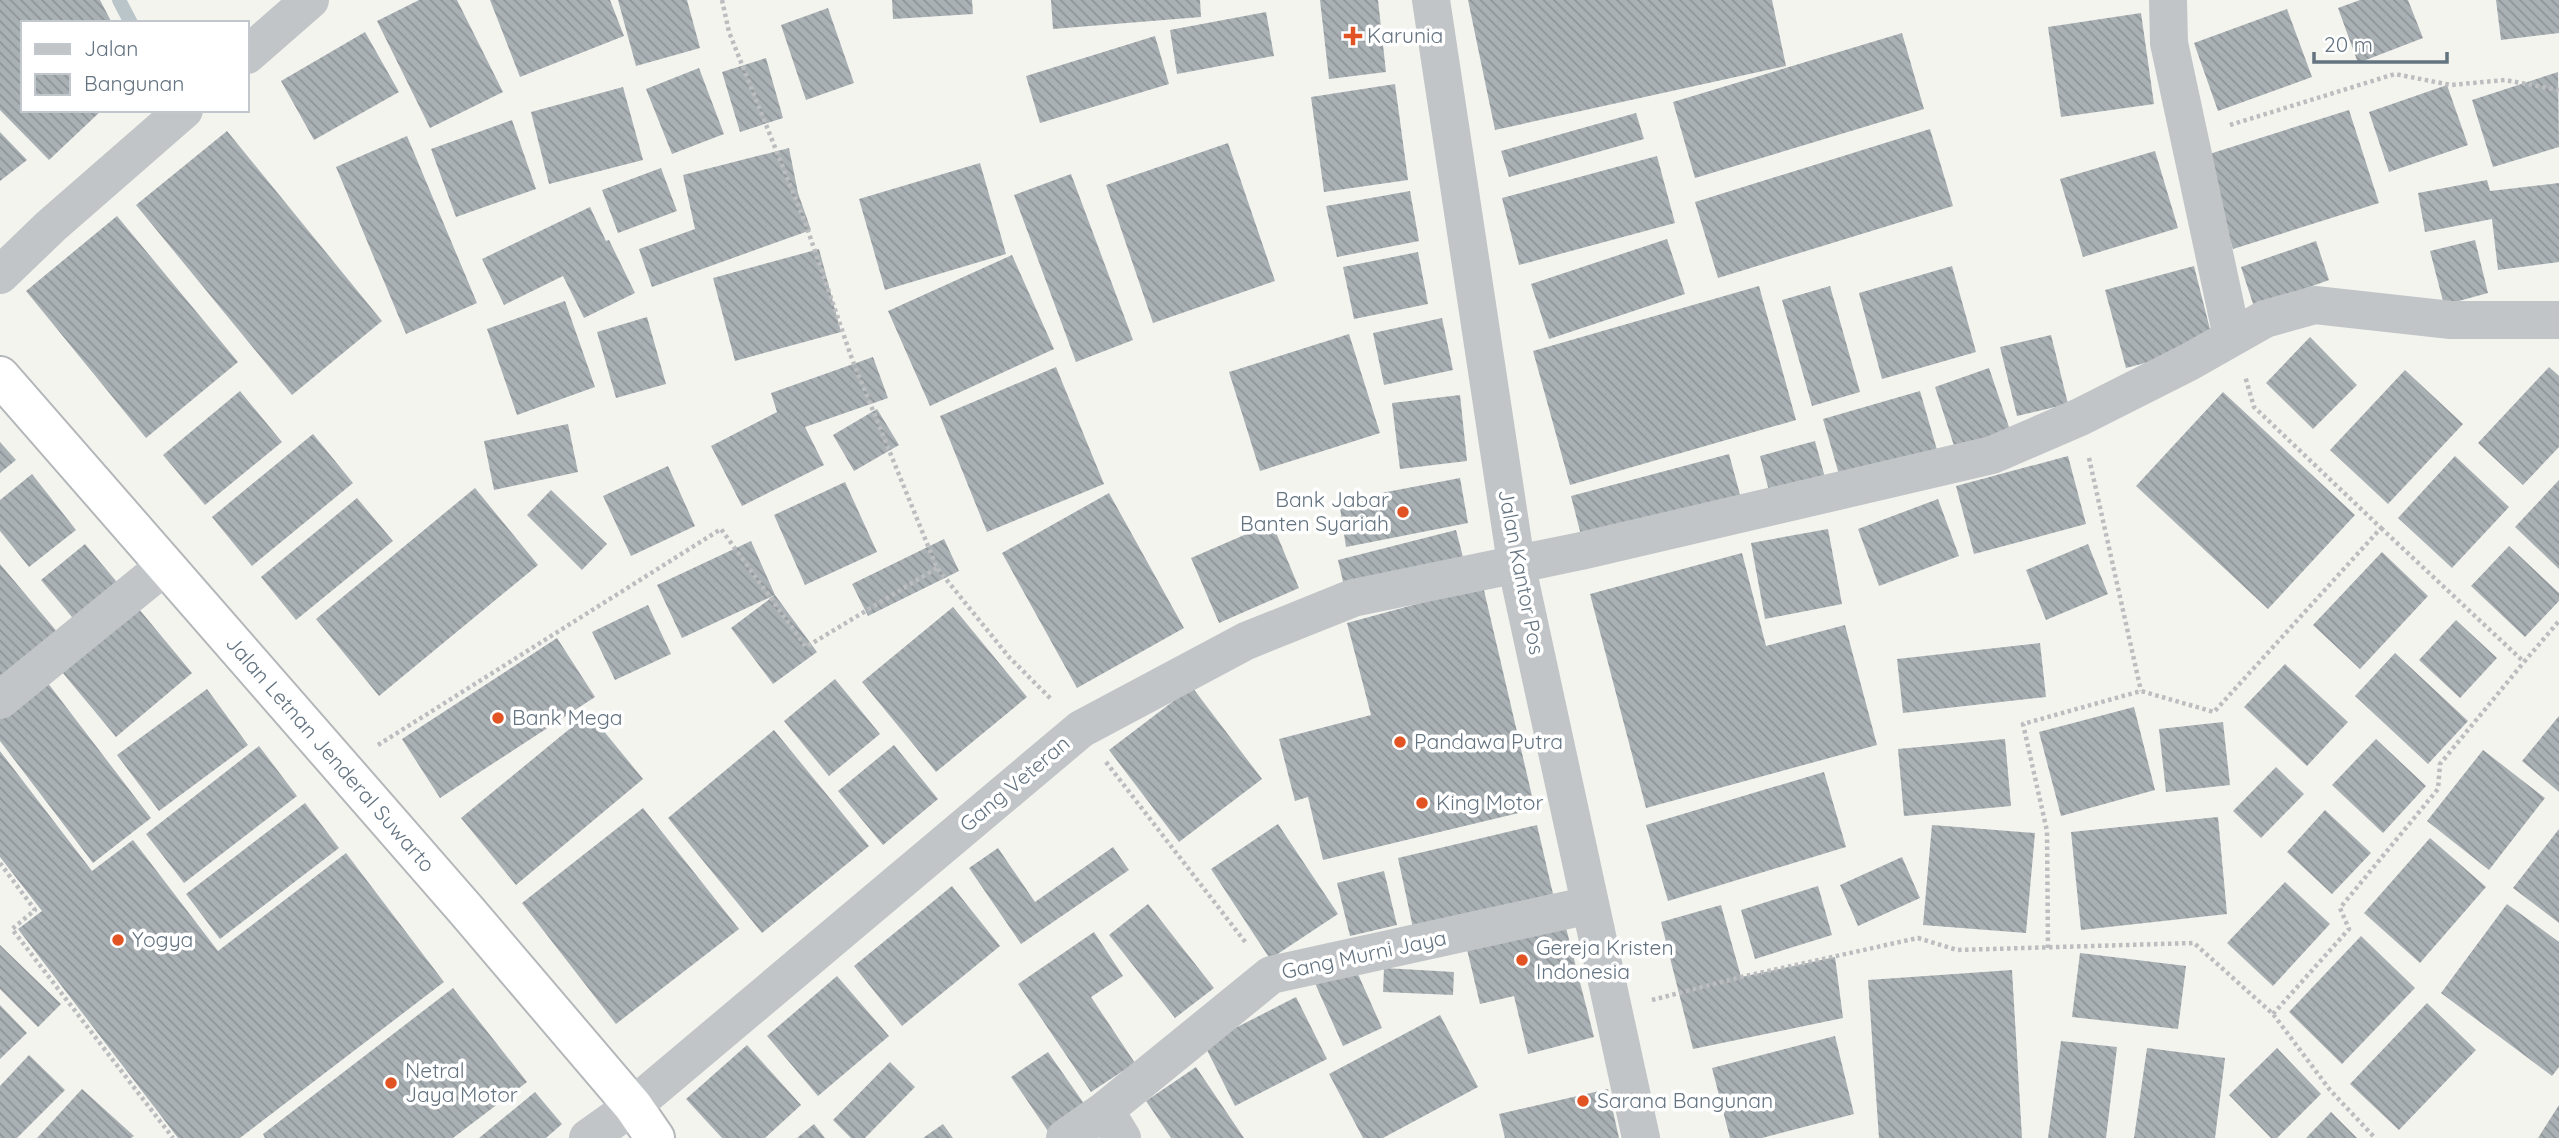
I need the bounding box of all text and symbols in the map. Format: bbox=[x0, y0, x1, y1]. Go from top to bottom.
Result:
legend bbox=[21, 21, 248, 112]
scale bar bbox=[2314, 21, 2447, 65]
place label: Karunia bbox=[1367, 22, 1443, 48]
marker: Karunia bbox=[1345, 28, 1361, 44]
text: 20 m bbox=[2324, 31, 2373, 57]
text: Jalan bbox=[84, 35, 138, 61]
text: Bangunan bbox=[84, 70, 184, 96]
place label: Bank Jabar Banten Syariah bbox=[1240, 486, 1389, 536]
street label: Jalan Kantor Pos bbox=[1493, 487, 1551, 657]
marker: Bank Jabar Banten Syariah bbox=[1395, 504, 1411, 520]
street label: Jalan Letnan Jenderal Suwarto bbox=[221, 630, 441, 877]
place label: Bank Mega bbox=[512, 704, 622, 730]
marker: Bank Mega bbox=[490, 710, 506, 726]
place label: Pandawa Putra bbox=[1414, 728, 1563, 754]
street label: Gang Veteran bbox=[954, 730, 1075, 837]
marker: Pandawa Putra bbox=[1392, 734, 1408, 750]
place label: King Motor bbox=[1436, 789, 1543, 815]
marker: King Motor bbox=[1414, 795, 1430, 811]
street label: Gang Murni Jaya bbox=[1279, 924, 1449, 984]
place label: Yogya bbox=[132, 926, 193, 952]
marker: Yogya bbox=[110, 932, 126, 948]
place label: Gereja Kristen Indonesia bbox=[1536, 934, 1674, 984]
marker: Gereja Kristen Indonesia bbox=[1514, 952, 1530, 968]
place label: Netral Jaya Motor bbox=[405, 1057, 518, 1107]
marker: Netral Jaya Motor bbox=[383, 1075, 399, 1091]
place label: Sarana Bangunan bbox=[1597, 1087, 1773, 1113]
marker: Sarana Bangunan bbox=[1575, 1093, 1591, 1109]

